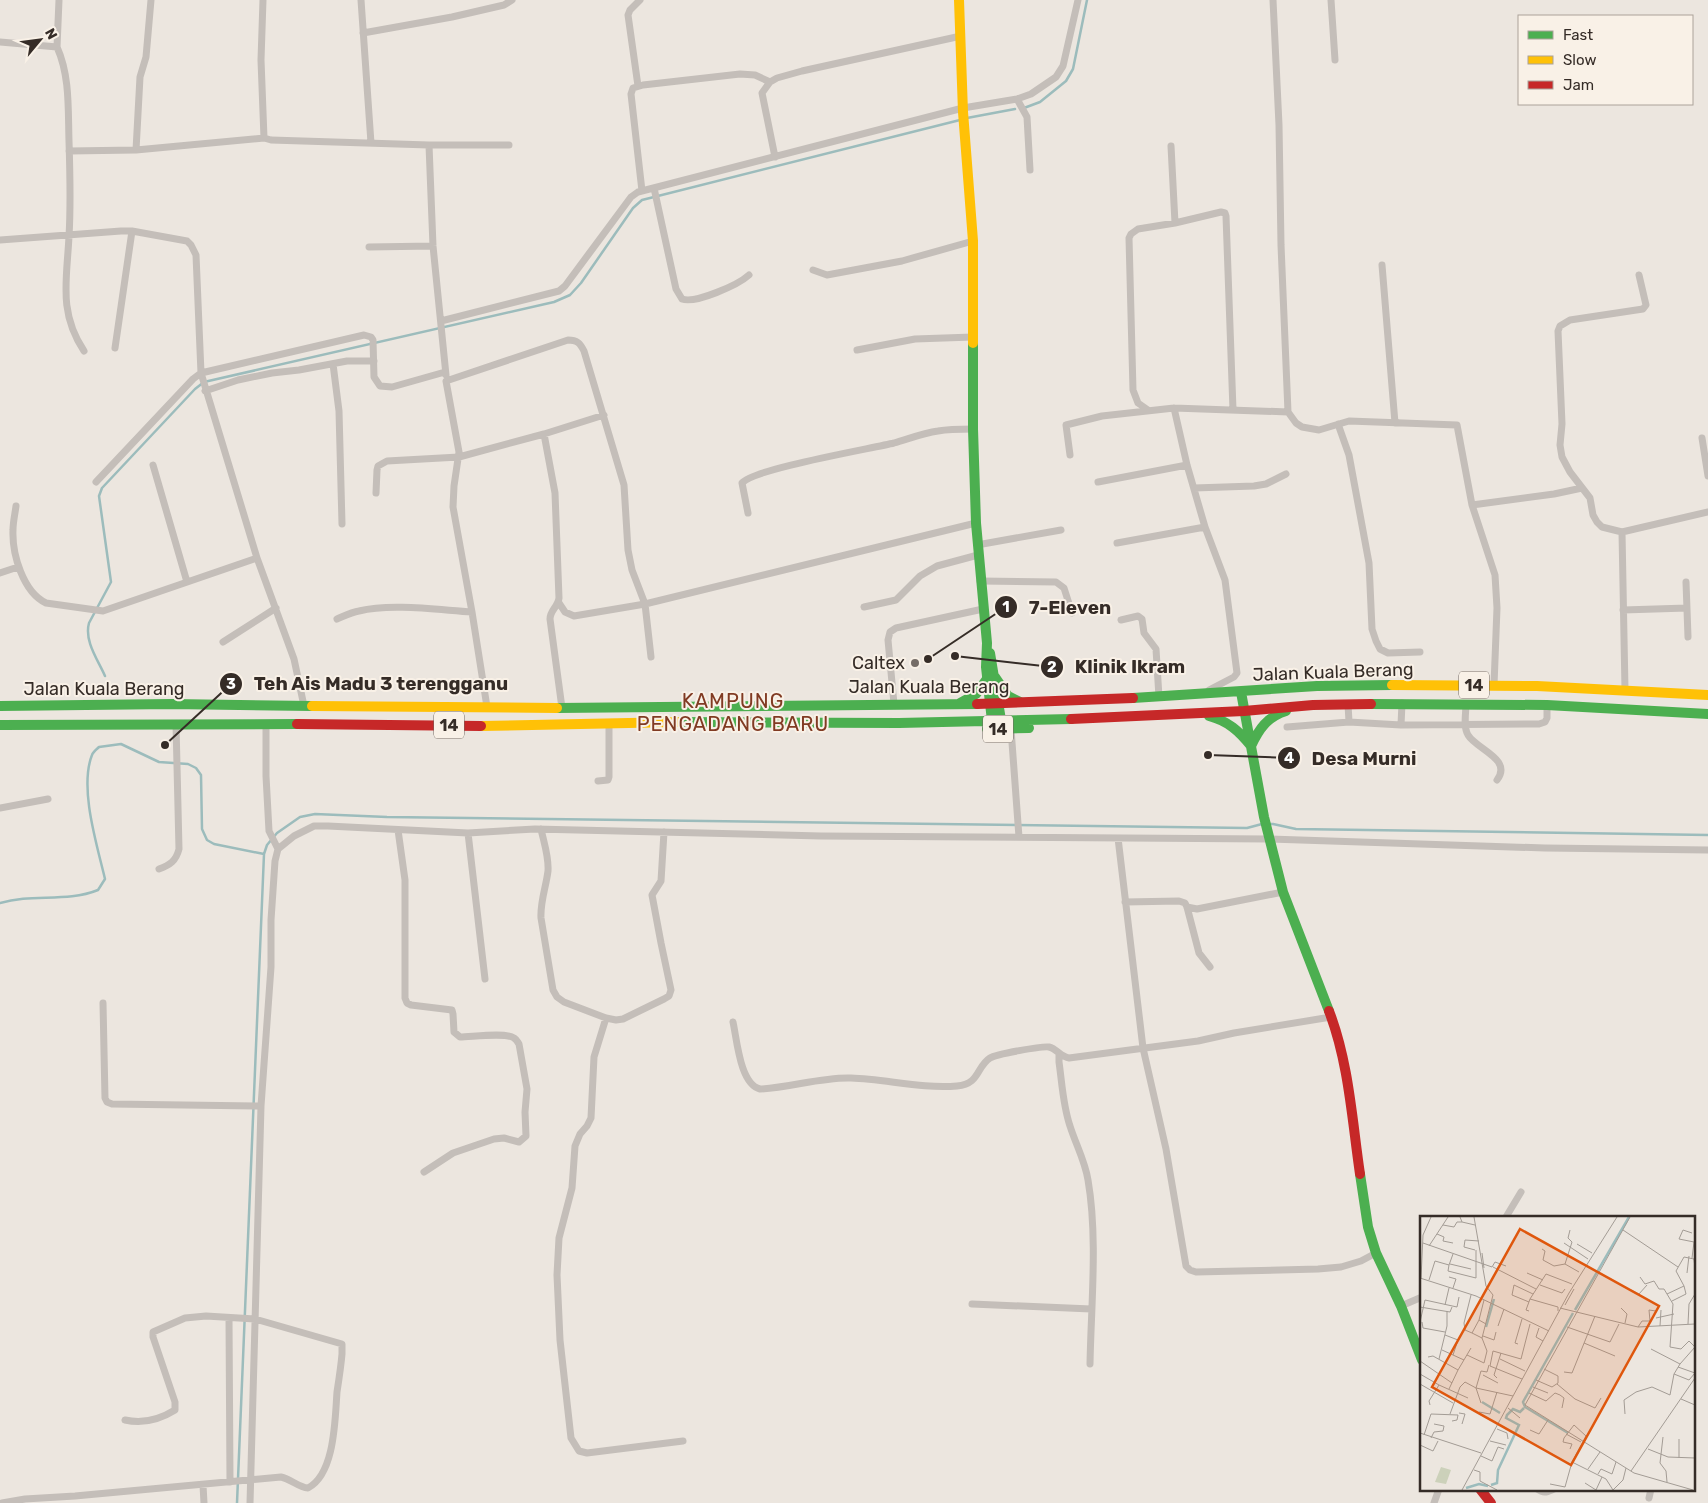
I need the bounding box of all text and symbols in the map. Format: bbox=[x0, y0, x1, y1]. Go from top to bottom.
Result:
north arrow bbox=[15, 15, 65, 65]
legend bbox=[1518, 15, 1693, 105]
text: N bbox=[41, 25, 61, 42]
text: Fast bbox=[1563, 26, 1593, 44]
text: Slow bbox=[1563, 51, 1596, 69]
text: Jam bbox=[1563, 76, 1594, 94]
callout: 7-Eleven bbox=[994, 590, 1121, 624]
text: 7-Eleven bbox=[1029, 596, 1111, 619]
text: 1 bbox=[1002, 598, 1010, 616]
callout: Klinik Ikram bbox=[1040, 650, 1195, 684]
place label: Caltex bbox=[852, 652, 905, 674]
text: Klinik Ikram bbox=[1075, 655, 1185, 678]
marker: Caltex bbox=[909, 657, 921, 669]
text: 2 bbox=[1047, 658, 1057, 676]
street label: Jalan Kuala Berang bbox=[1252, 658, 1414, 686]
callout: Teh Ais Madu 3 terengganu bbox=[219, 667, 519, 701]
text: Teh Ais Madu 3 terengganu bbox=[254, 672, 508, 695]
road number: 14 bbox=[1459, 672, 1489, 698]
text: 3 bbox=[226, 675, 236, 693]
street label: Jalan Kuala Berang bbox=[848, 676, 1010, 698]
street label: Jalan Kuala Berang bbox=[23, 678, 185, 700]
district label: KAMPUNG PENGADANG BARU bbox=[637, 689, 829, 736]
road number: 14 bbox=[434, 712, 464, 738]
road number: 14 bbox=[983, 716, 1013, 742]
callout: Desa Murni bbox=[1276, 741, 1426, 775]
text: Desa Murni bbox=[1312, 747, 1416, 770]
text: 4 bbox=[1284, 749, 1294, 767]
inset map bbox=[1420, 1216, 1696, 1490]

